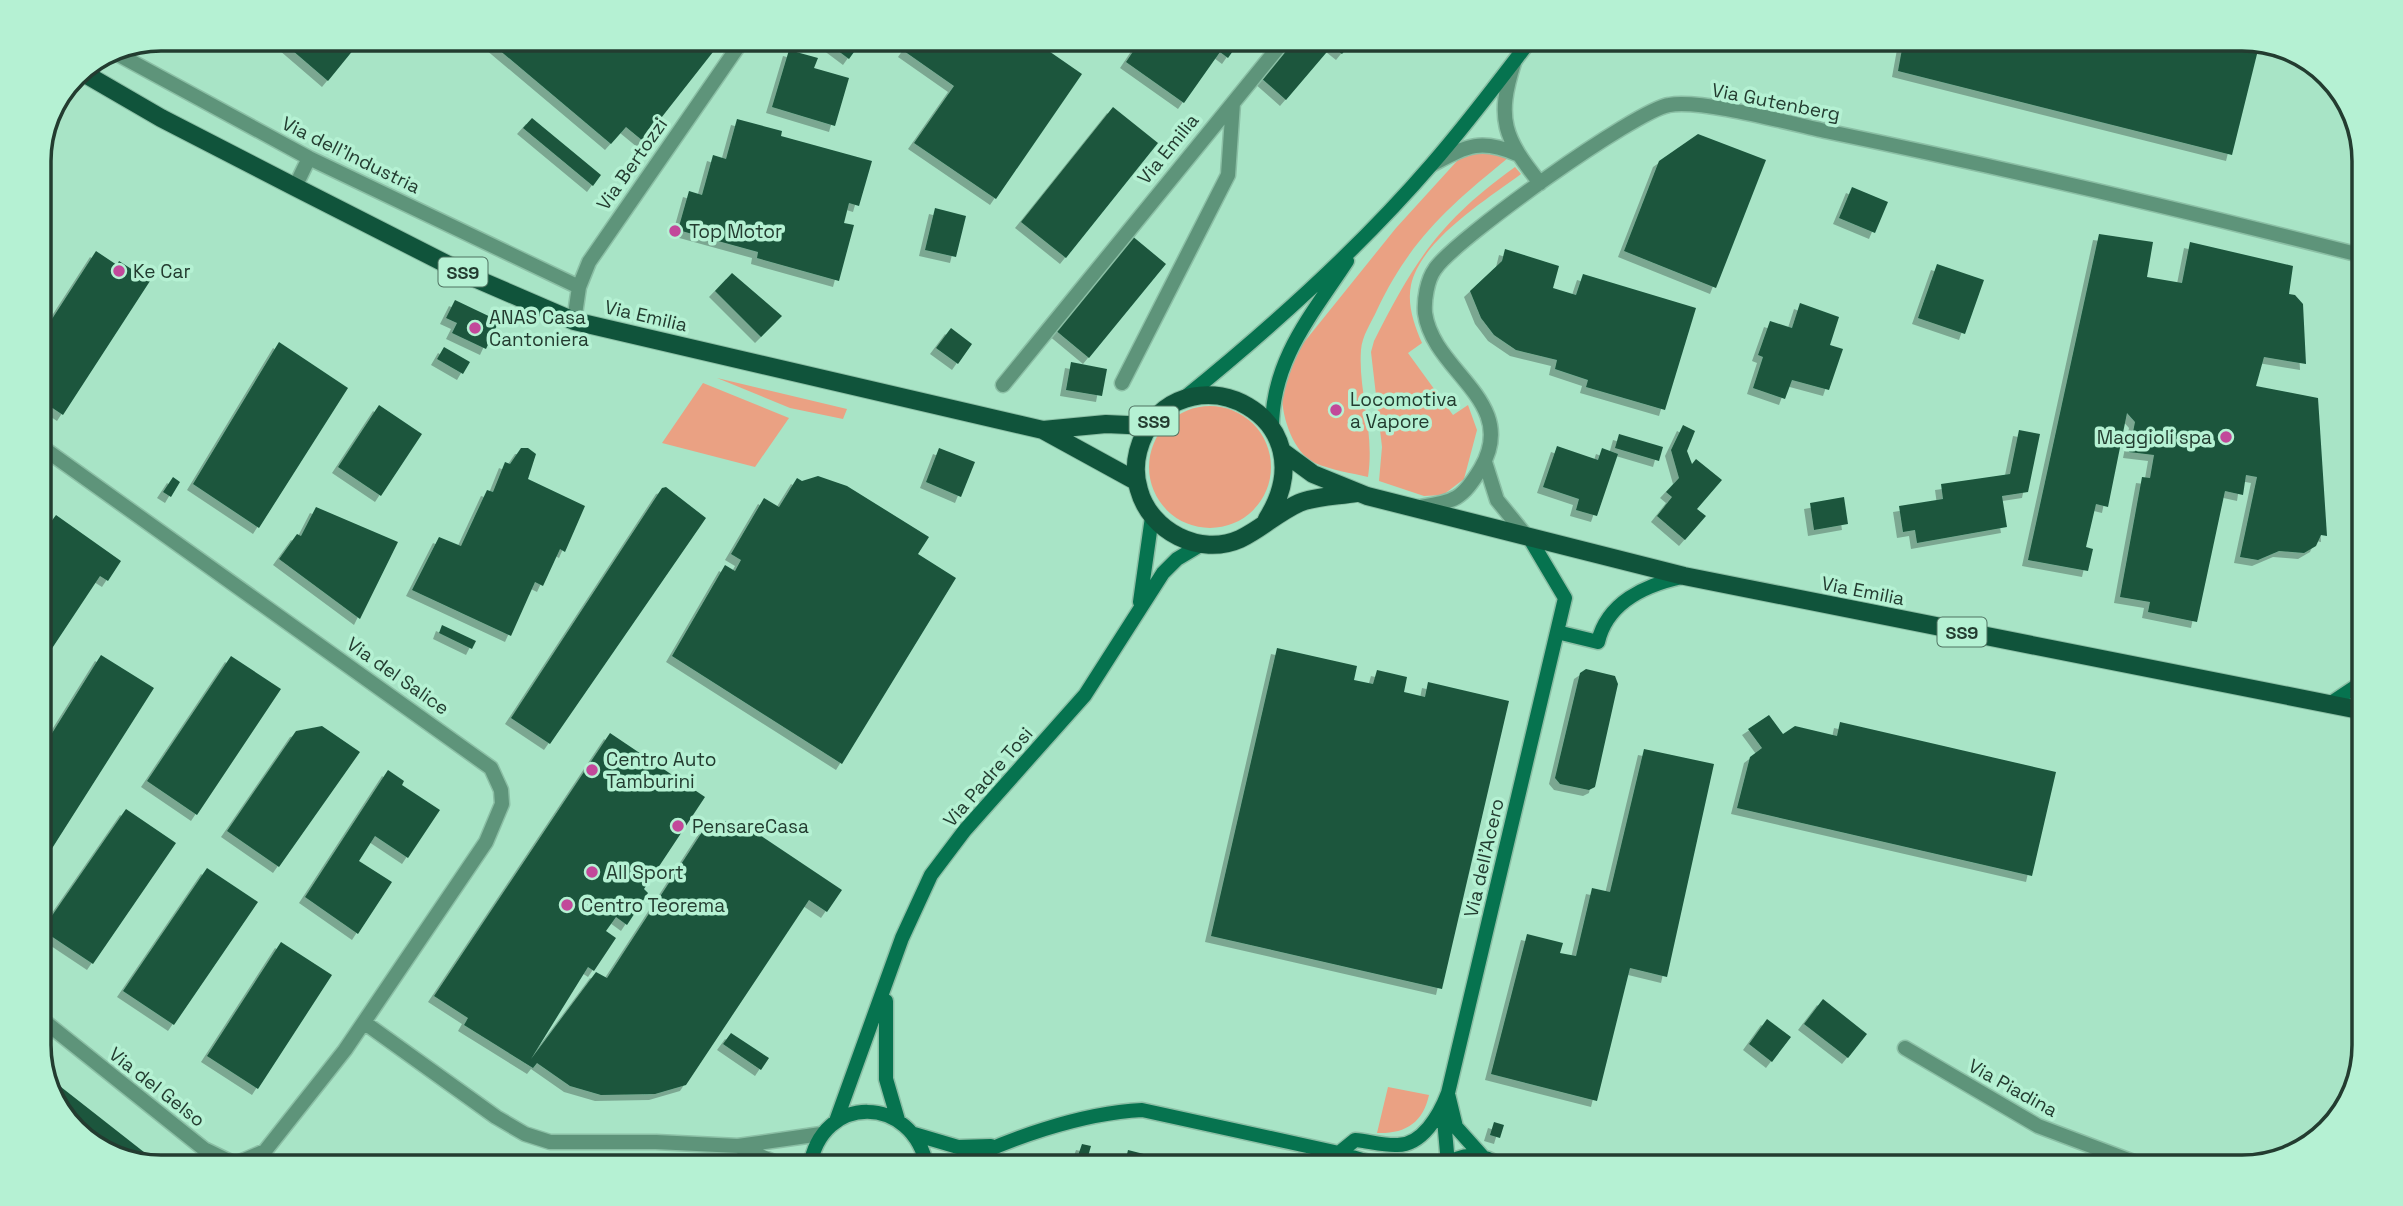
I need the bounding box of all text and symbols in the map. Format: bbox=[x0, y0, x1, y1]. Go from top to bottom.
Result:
street label: Via Gutenberg bbox=[1710, 77, 1842, 127]
street label: Via Emilia bbox=[1132, 108, 1204, 190]
street label: Via dell'Industria bbox=[278, 111, 424, 199]
street label: Via Bertozzi bbox=[591, 113, 673, 215]
place label: Top Motor bbox=[689, 219, 782, 244]
marker: Top Motor bbox=[667, 223, 683, 239]
road number: SS9 bbox=[438, 258, 488, 286]
place label: Ke Car bbox=[133, 259, 191, 284]
marker: Ke Car bbox=[111, 263, 127, 279]
street label: Via Emilia bbox=[602, 294, 690, 338]
place label: ANAS Casa Cantoniera bbox=[489, 305, 589, 352]
marker: ANAS Casa Cantoniera bbox=[467, 320, 483, 336]
place label: Locomotiva a Vapore bbox=[1350, 387, 1457, 434]
marker: Locomotiva a Vapore bbox=[1328, 402, 1344, 418]
road number: SS9 bbox=[1130, 407, 1178, 436]
place label: Maggioli spa bbox=[2097, 425, 2212, 450]
marker: Maggioli spa bbox=[2218, 429, 2234, 445]
street label: Via Emilia bbox=[1819, 571, 1907, 611]
road number: SS9 bbox=[1938, 618, 1986, 646]
street label: Via del Salice bbox=[342, 631, 454, 721]
street label: Via Padre Tosi bbox=[938, 722, 1038, 832]
place label: Centro Auto Tamburini bbox=[606, 747, 717, 794]
marker: Centro Auto Tamburini bbox=[584, 762, 600, 778]
street label: Via dell'Acero bbox=[1458, 796, 1510, 920]
place label: PensareCasa bbox=[692, 814, 809, 839]
marker: PensareCasa bbox=[670, 818, 686, 834]
place label: All Sport bbox=[606, 860, 684, 885]
marker: All Sport bbox=[584, 864, 600, 880]
place label: Centro Teorema bbox=[581, 893, 725, 918]
marker: Centro Teorema bbox=[559, 897, 575, 913]
street label: Via del Gelso bbox=[104, 1042, 210, 1132]
street label: Via Piadina bbox=[1964, 1053, 2062, 1123]

